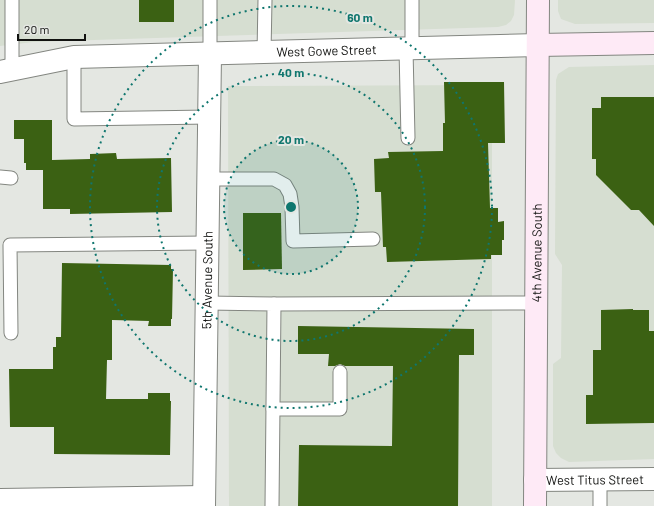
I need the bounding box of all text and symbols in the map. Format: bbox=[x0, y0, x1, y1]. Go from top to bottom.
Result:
text: 60 m bbox=[347, 10, 373, 24]
scale bar bbox=[18, 16, 85, 42]
text: 20 m bbox=[24, 22, 50, 36]
street label: West Gowe Street bbox=[276, 41, 377, 60]
text: 40 m bbox=[278, 65, 304, 79]
text: 20 m bbox=[278, 132, 304, 146]
centre of rings bbox=[284, 200, 298, 214]
street label: 4th Avenue South bbox=[528, 204, 545, 303]
street label: 5th Avenue South bbox=[198, 231, 216, 329]
street label: West Titus Street bbox=[546, 471, 644, 488]

